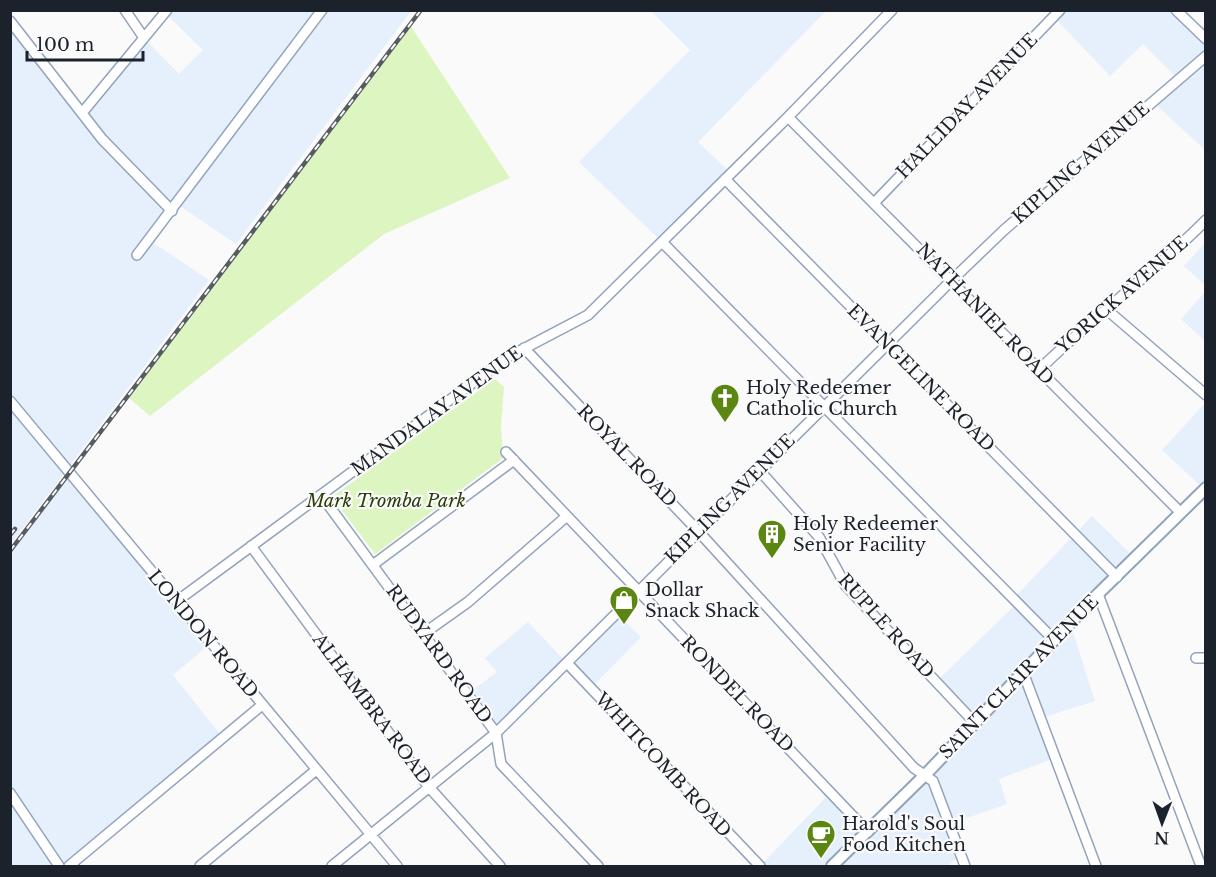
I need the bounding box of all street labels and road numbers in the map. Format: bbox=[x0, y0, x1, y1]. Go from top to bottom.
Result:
street label: HALLIDAY AVENUE bbox=[892, 29, 1042, 183]
street label: KIPLING AVENUE bbox=[1008, 97, 1154, 229]
street label: YORICK AVENUE bbox=[1051, 232, 1193, 359]
street label: NATHANIEL ROAD bbox=[912, 239, 1058, 389]
street label: EVANGELINE ROAD bbox=[843, 300, 999, 456]
street label: MANDALAY AVENUE bbox=[347, 341, 527, 481]
street label: ROYAL ROAD bbox=[573, 400, 681, 512]
street label: KIPLING AVENUE bbox=[660, 429, 800, 569]
street label: LONDON ROAD bbox=[143, 566, 263, 702]
street label: RUPLE ROAD bbox=[833, 569, 939, 683]
street label: RUDYARD ROAD bbox=[381, 581, 497, 727]
street label: SAINT CLAIR AVENUE bbox=[935, 590, 1103, 764]
street label: ALHAMBRA ROAD bbox=[307, 628, 436, 789]
street label: RONDEL ROAD bbox=[676, 631, 798, 757]
street label: WHITCOMB ROAD bbox=[590, 687, 736, 842]

